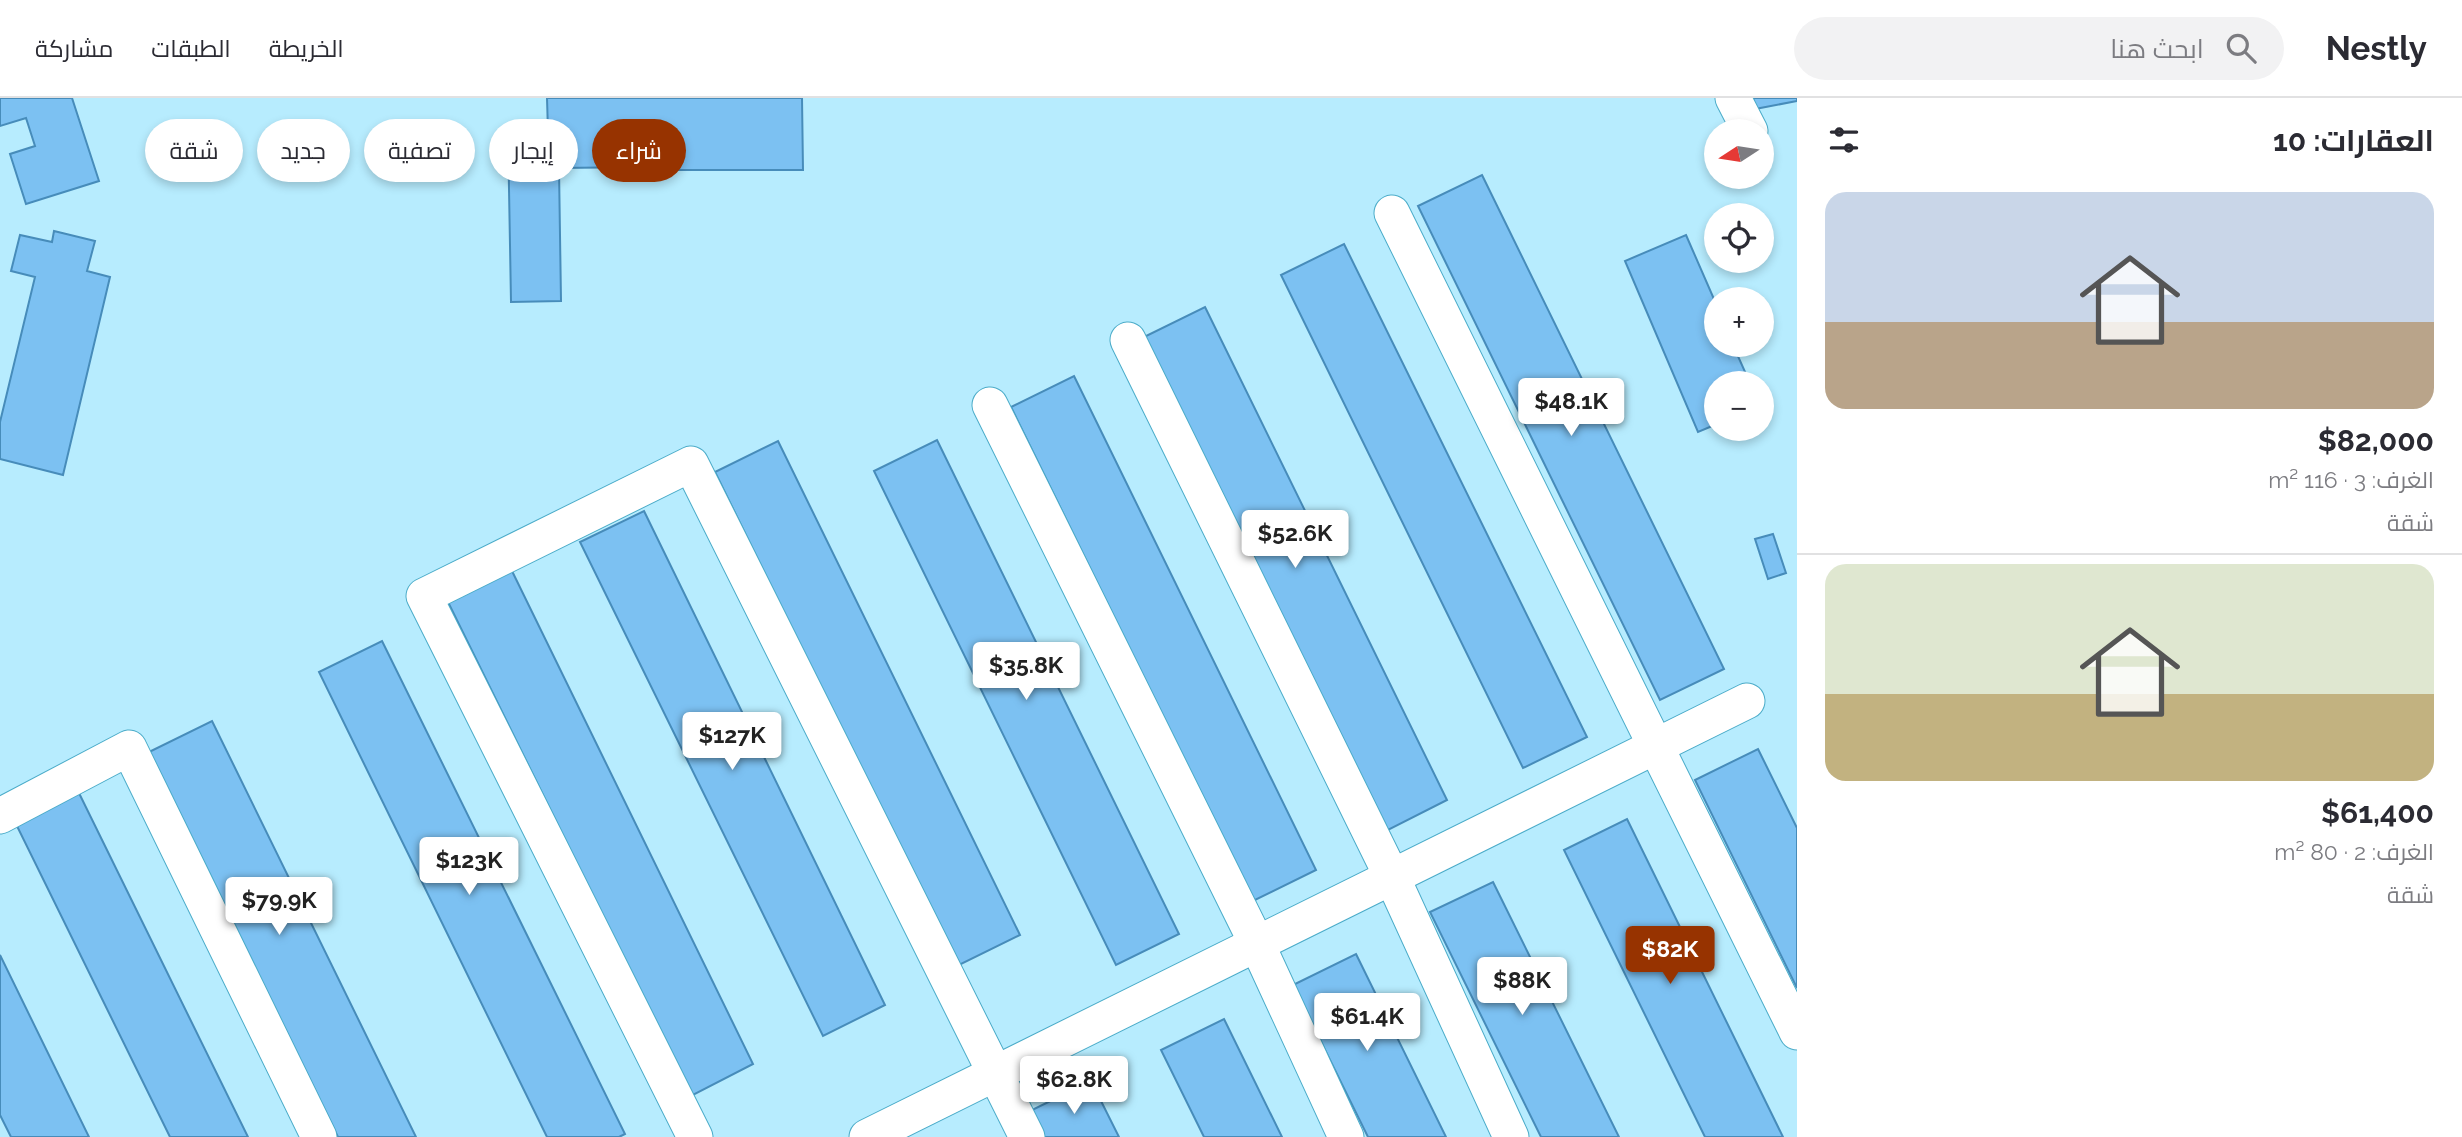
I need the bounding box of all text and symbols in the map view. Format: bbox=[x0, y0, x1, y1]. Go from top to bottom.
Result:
search box bbox=[1794, 17, 2284, 80]
icon: search bbox=[2222, 29, 2260, 67]
text: Nestly bbox=[2326, 29, 2427, 68]
text: مشاركة bbox=[35, 34, 113, 63]
text: الطبقات bbox=[151, 34, 231, 63]
text: الخريطة bbox=[269, 34, 344, 63]
text: ابحث هنا bbox=[2110, 34, 2204, 64]
chip: شقة bbox=[145, 119, 243, 182]
chip: جديد bbox=[257, 119, 350, 182]
chip: تصفية bbox=[364, 119, 475, 182]
chip: إيجار bbox=[489, 119, 578, 182]
chip: شراء bbox=[592, 119, 686, 182]
north arrow bbox=[1704, 119, 1774, 189]
map controls bbox=[1704, 119, 1774, 441]
icon: filters bbox=[1825, 121, 1863, 159]
text: العقارات: 10 bbox=[2273, 123, 2434, 158]
button: locate bbox=[1704, 203, 1774, 273]
icon: home bbox=[2067, 237, 2193, 363]
button: + bbox=[1704, 287, 1774, 357]
button: − bbox=[1704, 371, 1774, 441]
pin: $48.1K bbox=[1514, 378, 1628, 438]
text: $48.1K bbox=[1534, 387, 1608, 414]
text: $82,000 bbox=[2318, 423, 2434, 458]
text: الغرف: 3 · 116 m² bbox=[2268, 466, 2434, 493]
text: شقة bbox=[2387, 509, 2434, 536]
pin: $52.6K bbox=[1238, 510, 1352, 570]
text: $52.6K bbox=[1258, 519, 1332, 546]
icon: home bbox=[2067, 609, 2193, 735]
pin: $35.8K bbox=[969, 642, 1083, 702]
text: $35.8K bbox=[989, 651, 1063, 678]
pin: $127K bbox=[683, 712, 781, 772]
text: $127K bbox=[698, 721, 766, 748]
text: $61,400 bbox=[2321, 795, 2434, 830]
pin: $123K bbox=[420, 838, 518, 897]
text: الغرف: 2 · 80 m² bbox=[2274, 838, 2434, 865]
text: $123K bbox=[435, 846, 503, 873]
pin: $79.9K bbox=[222, 878, 336, 937]
text: شقة bbox=[2387, 881, 2434, 908]
text: $79.9K bbox=[241, 886, 317, 913]
pin: $82K bbox=[1629, 926, 1711, 986]
text: $82K bbox=[1642, 935, 1698, 962]
pin: $88K bbox=[1481, 958, 1563, 1017]
text: $88K bbox=[1493, 966, 1551, 993]
pin: $61.4K bbox=[1310, 993, 1424, 1053]
text: $61.4K bbox=[1330, 1002, 1404, 1029]
pin: $62.8K bbox=[1017, 1056, 1131, 1116]
text: $62.8K bbox=[1036, 1065, 1112, 1092]

